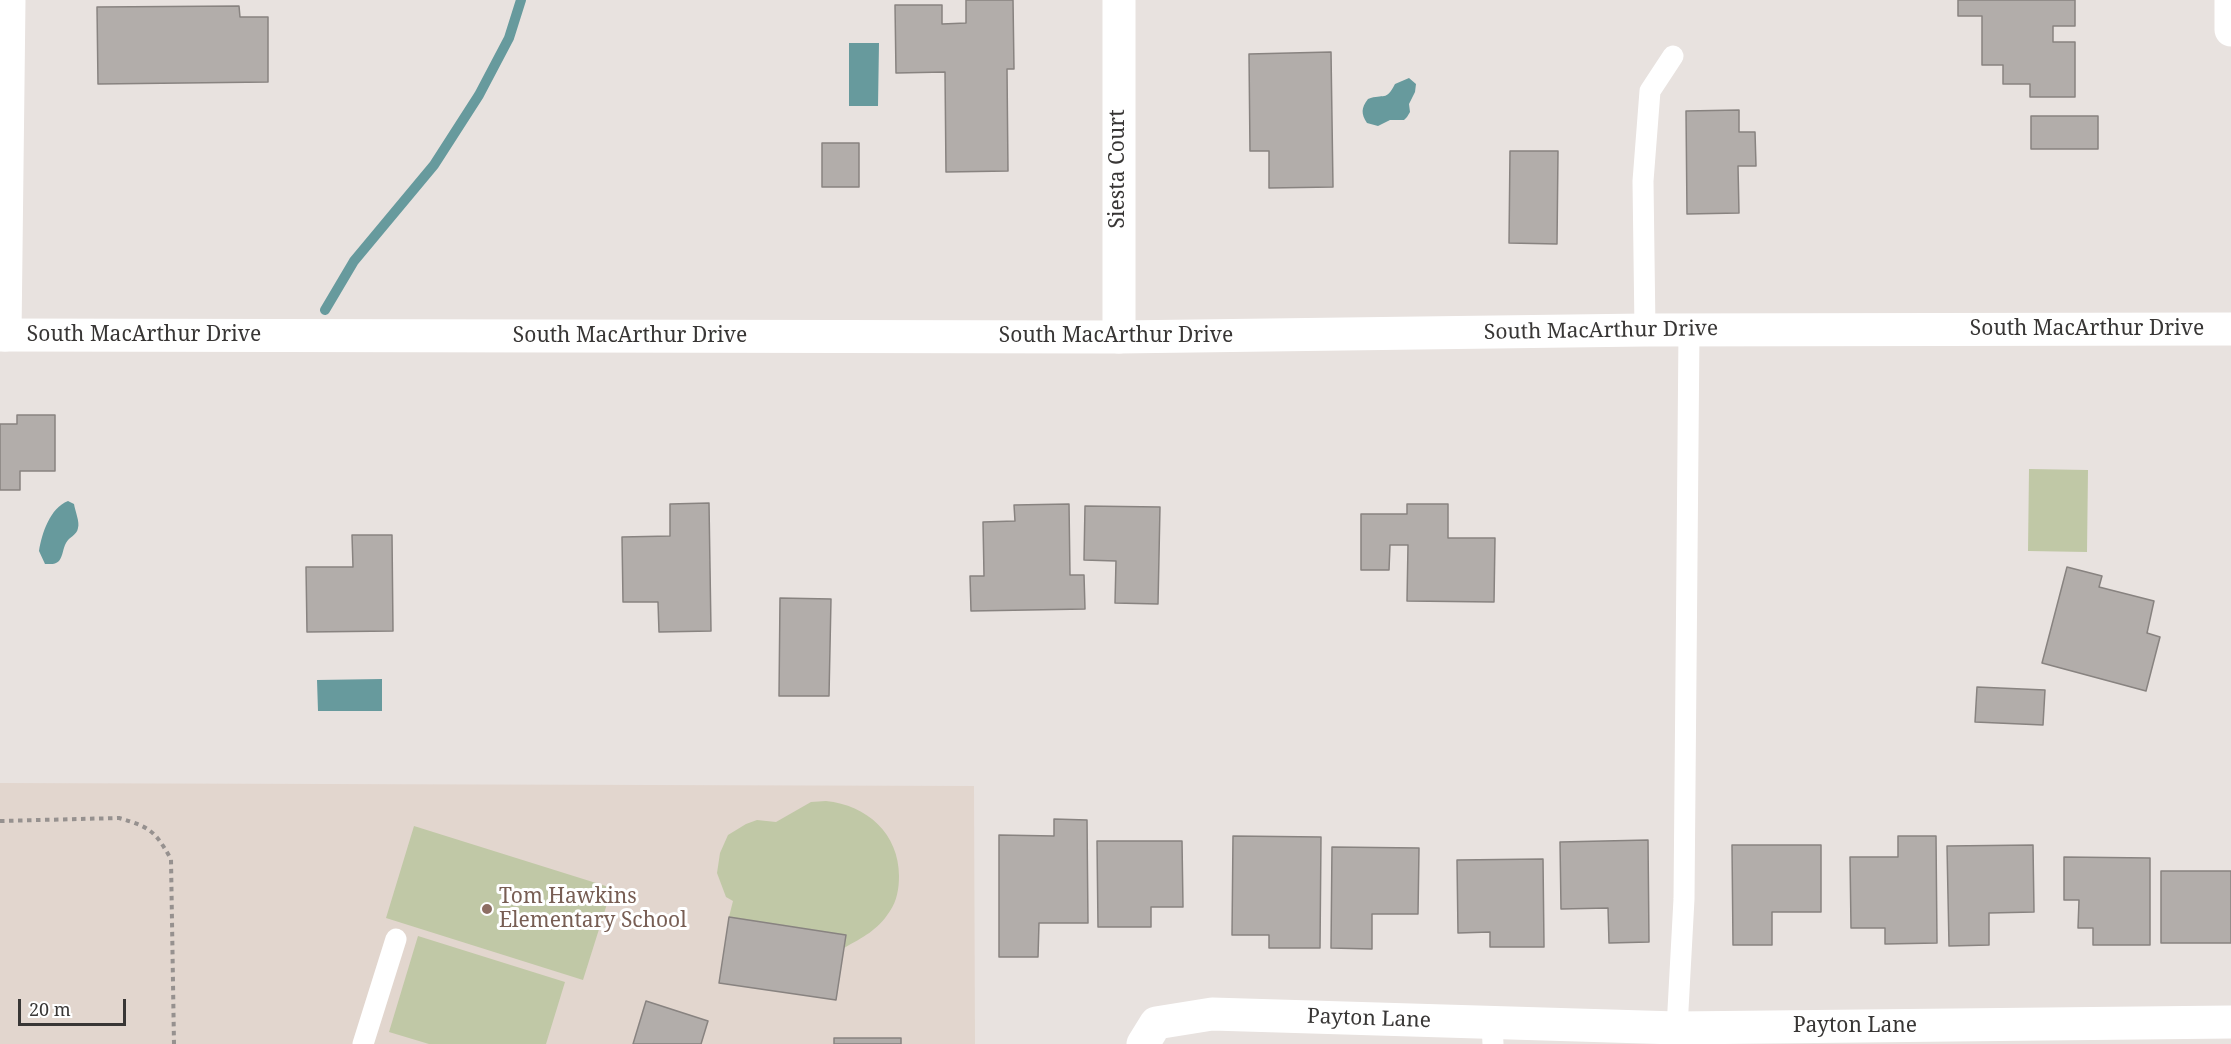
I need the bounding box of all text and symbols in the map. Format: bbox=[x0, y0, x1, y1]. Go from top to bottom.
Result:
street label: Siesta Court bbox=[1105, 109, 1131, 229]
street label: South MacArthur Drive bbox=[1484, 316, 1718, 346]
street label: South MacArthur Drive bbox=[1970, 316, 2204, 342]
street label: South MacArthur Drive bbox=[27, 322, 261, 348]
street label: South MacArthur Drive bbox=[513, 323, 747, 349]
street label: South MacArthur Drive bbox=[999, 323, 1233, 349]
place label: Tom Hawkins Elementary School bbox=[499, 884, 687, 934]
marker: Tom Hawkins Elementary School bbox=[480, 902, 494, 916]
scale bar bbox=[21, 987, 129, 1025]
text: 20 m bbox=[29, 997, 71, 1021]
street label: Payton Lane bbox=[1307, 1004, 1431, 1034]
street label: Payton Lane bbox=[1793, 1013, 1917, 1039]

